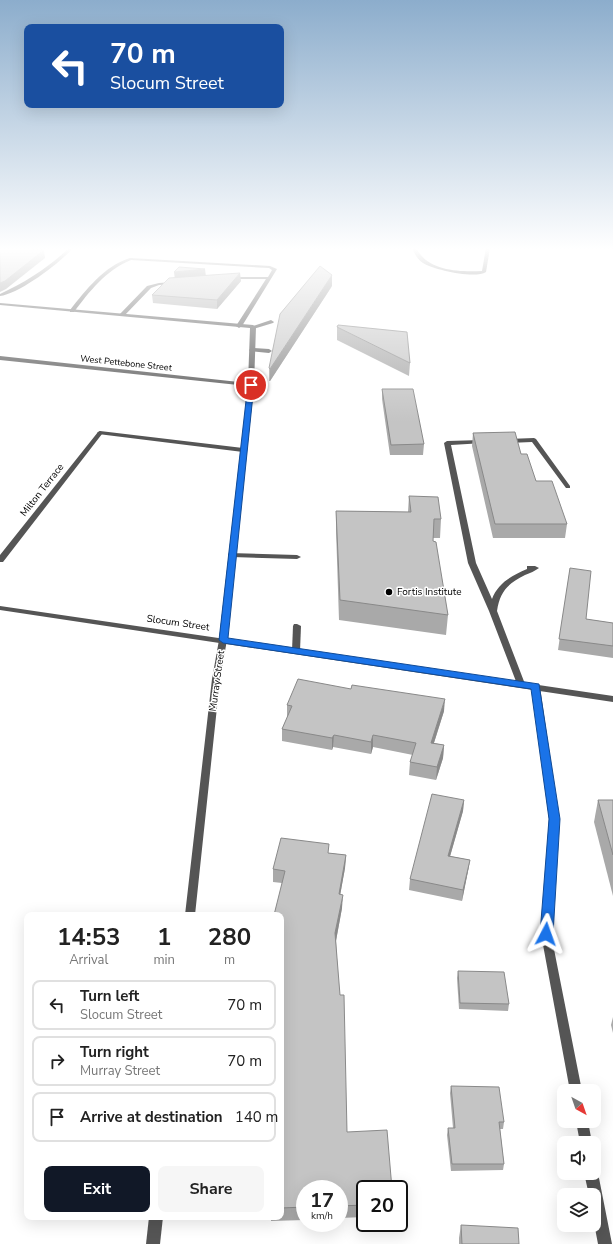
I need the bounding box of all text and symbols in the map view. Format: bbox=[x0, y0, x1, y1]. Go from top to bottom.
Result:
text: 70 m bbox=[110, 35, 176, 73]
icon: left bbox=[44, 40, 96, 92]
text: Slocum Street bbox=[110, 71, 224, 95]
street label: West Pettebone Street bbox=[80, 352, 173, 374]
pin bbox=[234, 368, 268, 402]
icon: arrive bbox=[240, 374, 262, 396]
street label: Milton Terrace bbox=[17, 461, 67, 519]
place label: Fortis Institute bbox=[397, 585, 462, 599]
marker: Fortis Institute bbox=[384, 587, 394, 597]
street label: Slocum Street bbox=[146, 612, 211, 634]
street label: Murray Street bbox=[206, 649, 228, 712]
position arrow bbox=[525, 913, 567, 955]
text: 14:53 bbox=[57, 921, 120, 953]
text: 1 bbox=[157, 921, 171, 953]
text: 280 bbox=[208, 921, 251, 953]
text: Arrival bbox=[69, 951, 108, 969]
text: min bbox=[153, 951, 175, 969]
text: m bbox=[224, 951, 235, 969]
text: Turn left bbox=[80, 986, 139, 1006]
icon: left bbox=[46, 994, 68, 1016]
text: 70 m bbox=[227, 995, 262, 1015]
text: Slocum Street bbox=[80, 1006, 162, 1024]
text: Turn right bbox=[80, 1042, 149, 1062]
icon: right bbox=[46, 1050, 68, 1072]
text: 70 m bbox=[227, 1051, 262, 1071]
text: Murray Street bbox=[80, 1062, 160, 1080]
north arrow bbox=[557, 1084, 601, 1128]
map controls bbox=[557, 1084, 601, 1232]
icon: arrive bbox=[46, 1106, 68, 1128]
text: Arrive at destination bbox=[80, 1107, 223, 1127]
text: 140 m bbox=[235, 1107, 278, 1127]
button: sound bbox=[557, 1136, 601, 1180]
button: Exit bbox=[44, 1166, 150, 1212]
button: Share bbox=[158, 1166, 264, 1212]
speed limit sign: 20 bbox=[356, 1180, 408, 1232]
text: 17 bbox=[310, 1187, 334, 1214]
button: layers bbox=[557, 1188, 601, 1232]
text: km/h bbox=[311, 1209, 333, 1223]

